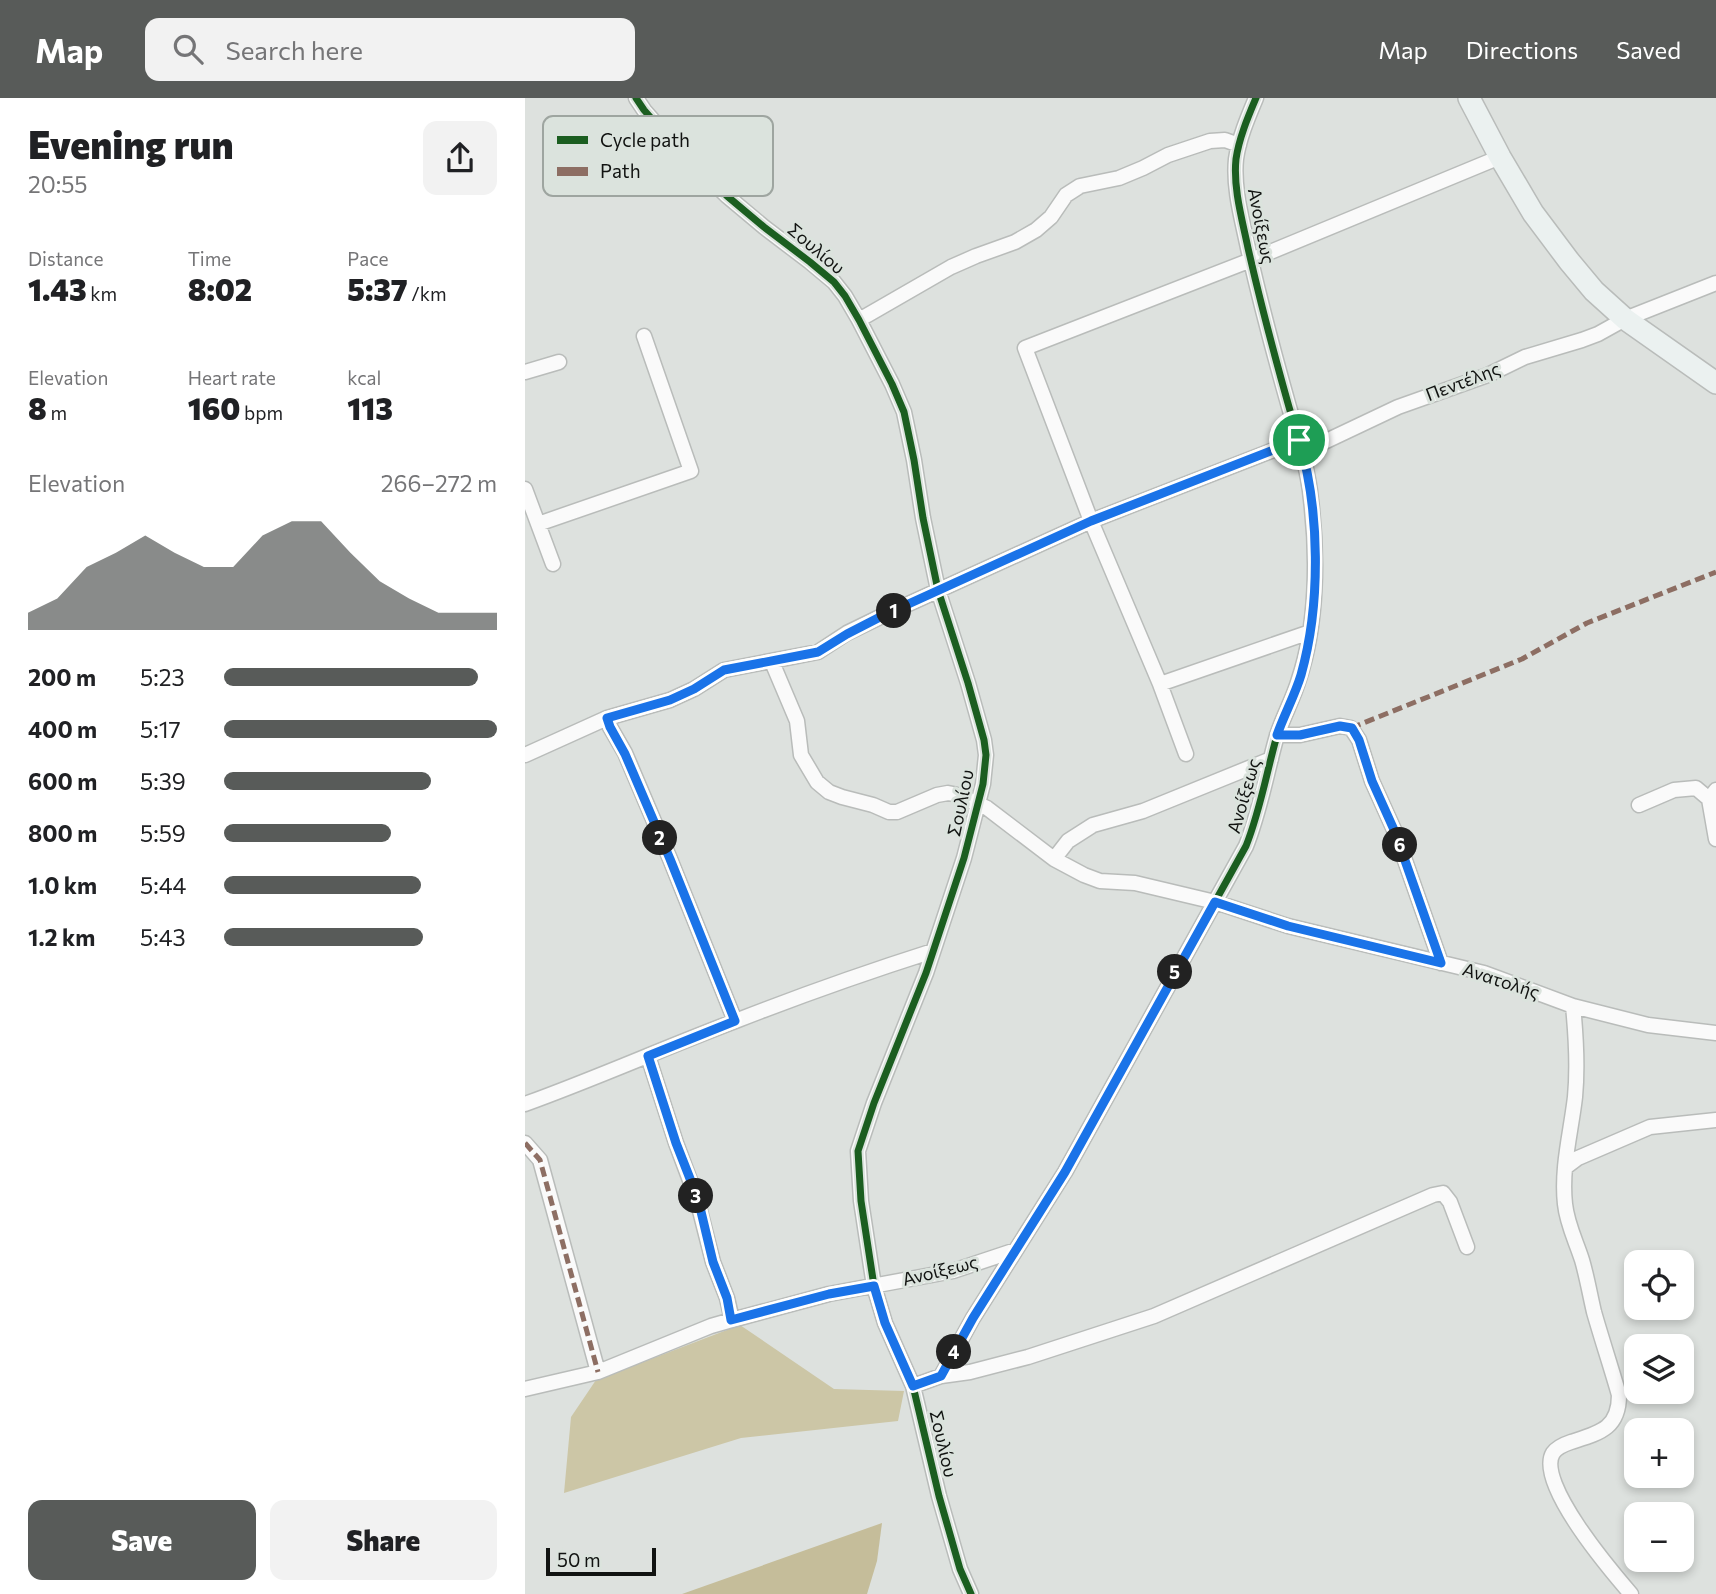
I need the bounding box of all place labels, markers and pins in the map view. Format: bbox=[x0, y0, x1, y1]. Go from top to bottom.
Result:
pin bbox=[1269, 410, 1329, 470]
pin: 1 bbox=[877, 594, 911, 628]
pin: 2 bbox=[643, 820, 677, 856]
pin: 6 bbox=[1383, 828, 1417, 862]
pin: 5 bbox=[1157, 954, 1193, 990]
pin: 3 bbox=[679, 1178, 713, 1214]
pin: 4 bbox=[937, 1334, 971, 1370]

